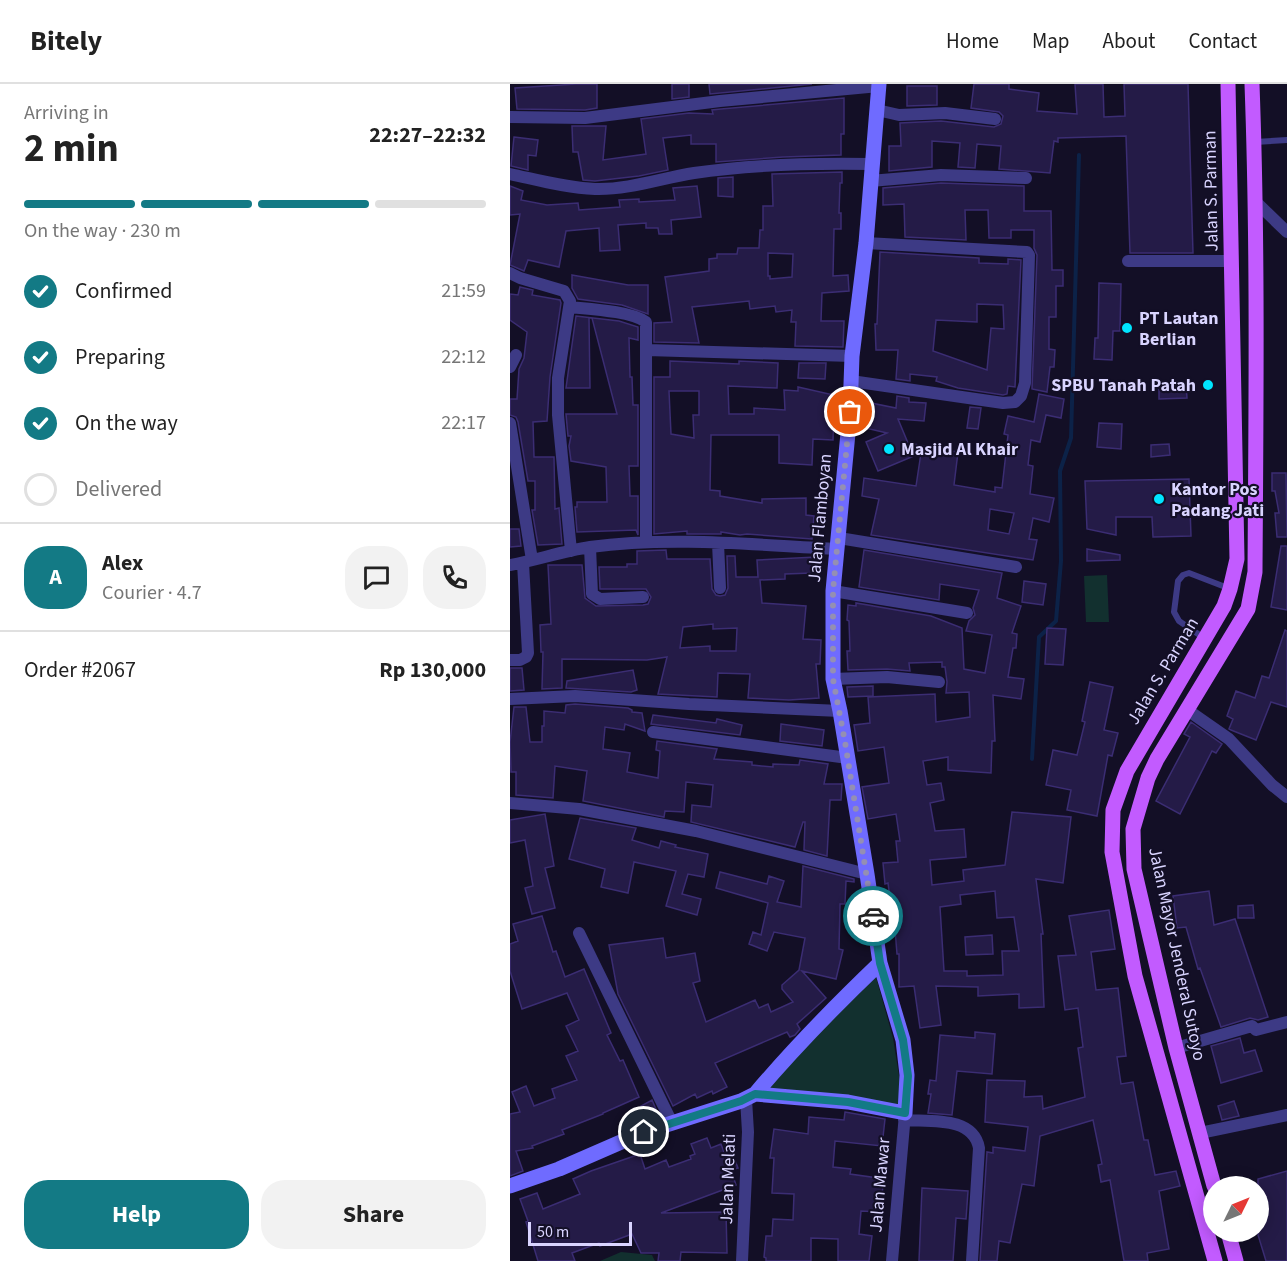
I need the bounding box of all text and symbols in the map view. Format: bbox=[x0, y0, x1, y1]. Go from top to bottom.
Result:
text: Bitely bbox=[30, 21, 102, 61]
text: Home bbox=[946, 26, 999, 56]
text: Map bbox=[1032, 26, 1070, 56]
text: About bbox=[1103, 26, 1155, 56]
text: Contact bbox=[1188, 26, 1257, 56]
text: Arriving in bbox=[24, 99, 109, 127]
text: 22:27–22:32 bbox=[369, 119, 486, 151]
text: 2 min bbox=[24, 121, 119, 177]
street label: Jalan S. Parman bbox=[1197, 130, 1225, 252]
text: On the way · 230 m bbox=[24, 217, 181, 245]
icon: check bbox=[24, 275, 57, 308]
text: Confirmed bbox=[75, 275, 172, 307]
text: 21:59 bbox=[441, 277, 486, 305]
place label: PT Lautan Berlian bbox=[1139, 306, 1218, 352]
marker: PT Lautan Berlian bbox=[1120, 321, 1134, 335]
icon: check bbox=[24, 341, 57, 374]
text: Preparing bbox=[75, 341, 165, 373]
text: 22:12 bbox=[441, 343, 486, 371]
place label: SPBU Tanah Patah bbox=[1051, 373, 1196, 398]
marker: SPBU Tanah Patah bbox=[1201, 378, 1215, 392]
pin bbox=[824, 386, 875, 437]
icon: bag bbox=[833, 395, 866, 428]
icon: check bbox=[24, 407, 57, 440]
text: On the way bbox=[75, 407, 178, 439]
text: 22:17 bbox=[441, 409, 486, 437]
place label: Masjid Al Khair bbox=[901, 437, 1019, 462]
marker: Masjid Al Khair bbox=[882, 442, 896, 456]
street label: Jalan Flamboyan bbox=[802, 453, 838, 583]
text: Delivered bbox=[75, 473, 162, 505]
place label: Kantor Pos Padang Jati bbox=[1171, 477, 1264, 523]
marker: Kantor Pos Padang Jati bbox=[1152, 492, 1166, 506]
button: chat bbox=[345, 546, 408, 609]
button: phone bbox=[423, 546, 486, 609]
text: Alex bbox=[102, 547, 143, 579]
text: A bbox=[49, 561, 62, 593]
text: Courier · 4.7 bbox=[102, 579, 202, 607]
street label: Jalan S. Parman bbox=[1121, 613, 1205, 729]
text: Order #2067 bbox=[24, 654, 136, 686]
text: Rp 130,000 bbox=[379, 654, 486, 686]
street label: Jalan Mayor Jenderal Sutoyo bbox=[1142, 845, 1212, 1063]
courier bbox=[843, 886, 903, 946]
icon: car bbox=[857, 900, 890, 933]
pin bbox=[618, 1106, 669, 1157]
icon: home bbox=[627, 1115, 660, 1148]
street label: Jalan Melati bbox=[714, 1133, 742, 1225]
street label: Jalan Mawar bbox=[863, 1136, 897, 1233]
north arrow bbox=[1203, 1176, 1269, 1242]
map controls bbox=[1203, 1176, 1269, 1242]
button: Help bbox=[24, 1180, 249, 1249]
button: Share bbox=[261, 1180, 486, 1249]
scale bar bbox=[528, 1219, 632, 1246]
text: 50 m bbox=[537, 1221, 569, 1243]

